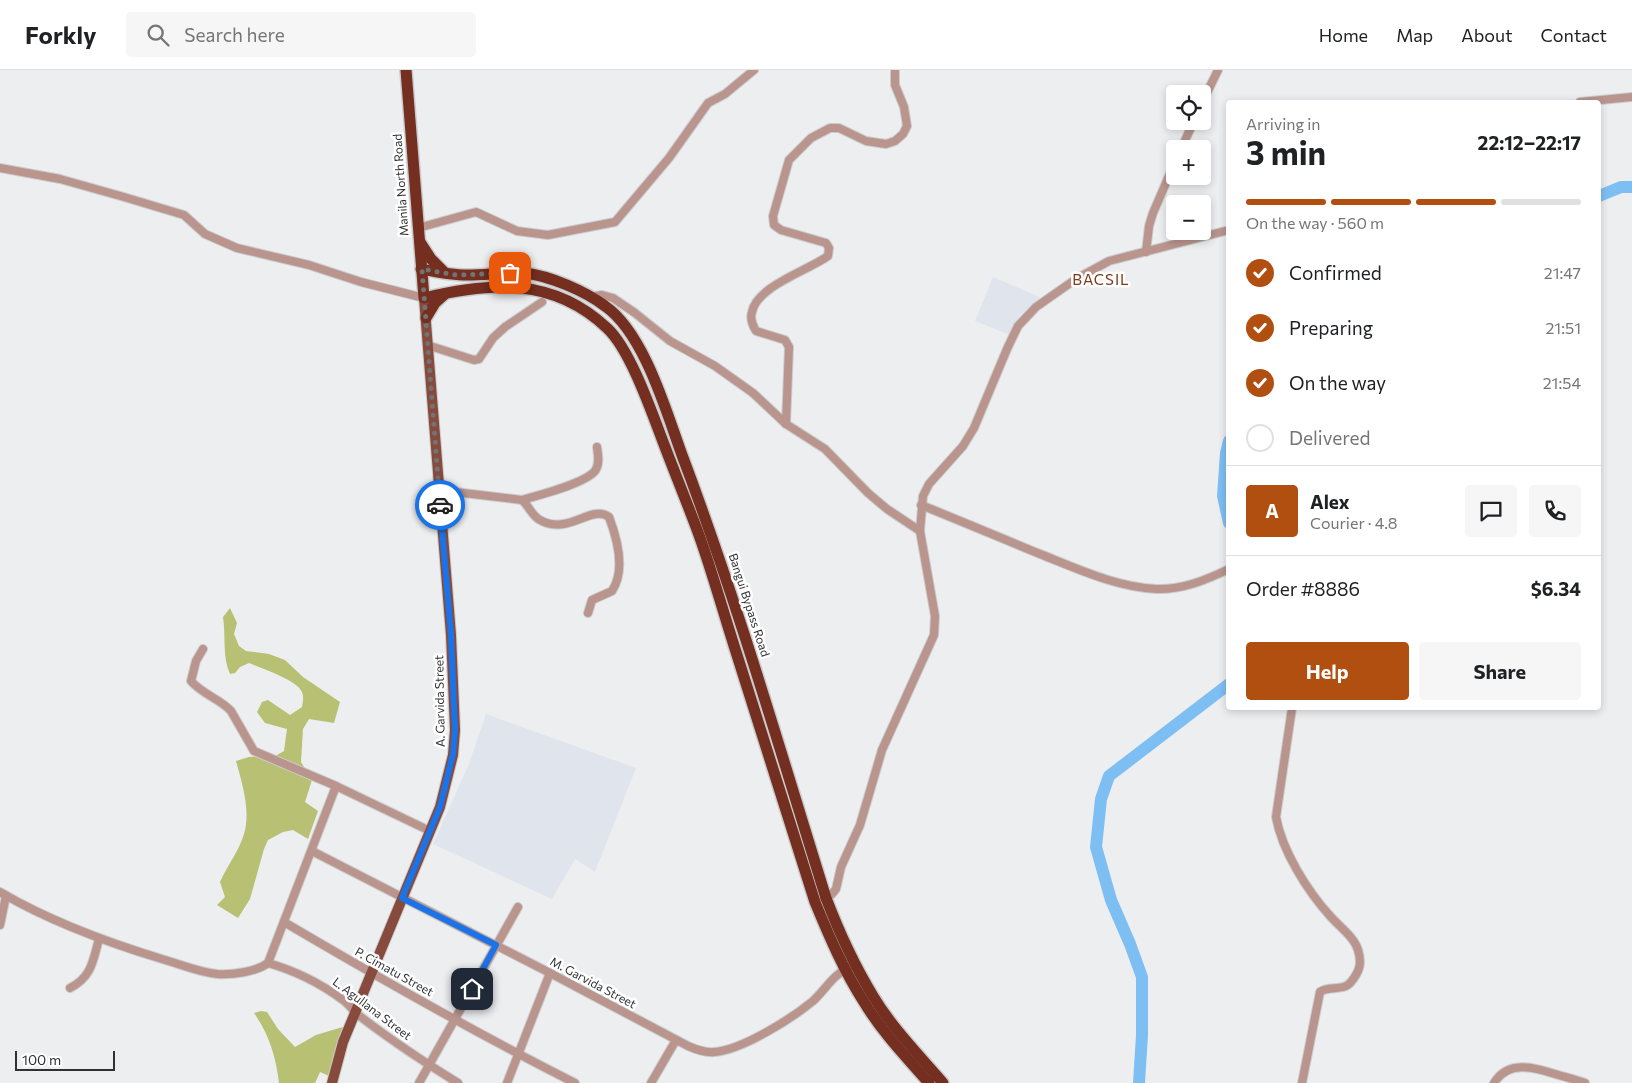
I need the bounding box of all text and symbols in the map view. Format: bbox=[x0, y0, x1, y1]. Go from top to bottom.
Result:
search box bbox=[126, 12, 476, 57]
text: Forkly bbox=[25, 20, 96, 49]
icon: search bbox=[144, 21, 172, 49]
text: Search here bbox=[184, 23, 285, 46]
text: Home bbox=[1319, 24, 1368, 46]
text: Map bbox=[1396, 24, 1433, 46]
text: About bbox=[1461, 24, 1513, 46]
text: Contact bbox=[1541, 24, 1607, 46]
map controls bbox=[1166, 85, 1211, 240]
button: locate bbox=[1166, 85, 1211, 130]
text: Arriving in bbox=[1246, 114, 1320, 133]
text: 22:12–22:17 bbox=[1478, 131, 1581, 154]
text: 3 min bbox=[1246, 132, 1326, 172]
street label: Manila North Road bbox=[389, 133, 411, 237]
button: + bbox=[1166, 140, 1211, 185]
button: − bbox=[1166, 195, 1211, 240]
text: On the way · 560 m bbox=[1246, 213, 1384, 232]
pin bbox=[489, 252, 531, 294]
icon: bag bbox=[496, 259, 524, 287]
icon: check bbox=[1246, 259, 1274, 287]
text: Confirmed bbox=[1289, 261, 1382, 284]
text: 21:47 bbox=[1544, 263, 1581, 282]
district label: BACSIL bbox=[1072, 270, 1130, 288]
icon: check bbox=[1246, 314, 1274, 342]
text: Preparing bbox=[1289, 316, 1373, 339]
text: 21:51 bbox=[1545, 318, 1581, 337]
icon: check bbox=[1246, 369, 1274, 397]
text: On the way bbox=[1289, 371, 1386, 394]
text: 21:54 bbox=[1543, 373, 1581, 392]
text: Delivered bbox=[1289, 426, 1370, 449]
courier bbox=[415, 480, 465, 530]
button: chat bbox=[1465, 485, 1517, 537]
button: phone bbox=[1529, 485, 1581, 537]
text: Alex bbox=[1310, 490, 1350, 513]
icon: car bbox=[426, 491, 454, 519]
text: A bbox=[1265, 499, 1279, 522]
text: Courier · 4.8 bbox=[1310, 513, 1397, 532]
street label: Bangui Bypass Road bbox=[727, 551, 773, 658]
text: Order #8886 bbox=[1246, 577, 1360, 600]
text: $6.34 bbox=[1531, 577, 1581, 600]
button: Help bbox=[1246, 642, 1409, 700]
button: Share bbox=[1419, 642, 1581, 700]
street label: A. Garvida Street bbox=[431, 655, 447, 747]
street label: P. Cimatu Street bbox=[353, 944, 436, 998]
street label: M. Garvida Street bbox=[548, 954, 639, 1011]
pin bbox=[451, 968, 493, 1010]
street label: L. Agullana Street bbox=[330, 974, 415, 1042]
icon: home bbox=[458, 975, 486, 1003]
scale bar bbox=[15, 1048, 115, 1071]
text: 100 m bbox=[22, 1051, 61, 1068]

